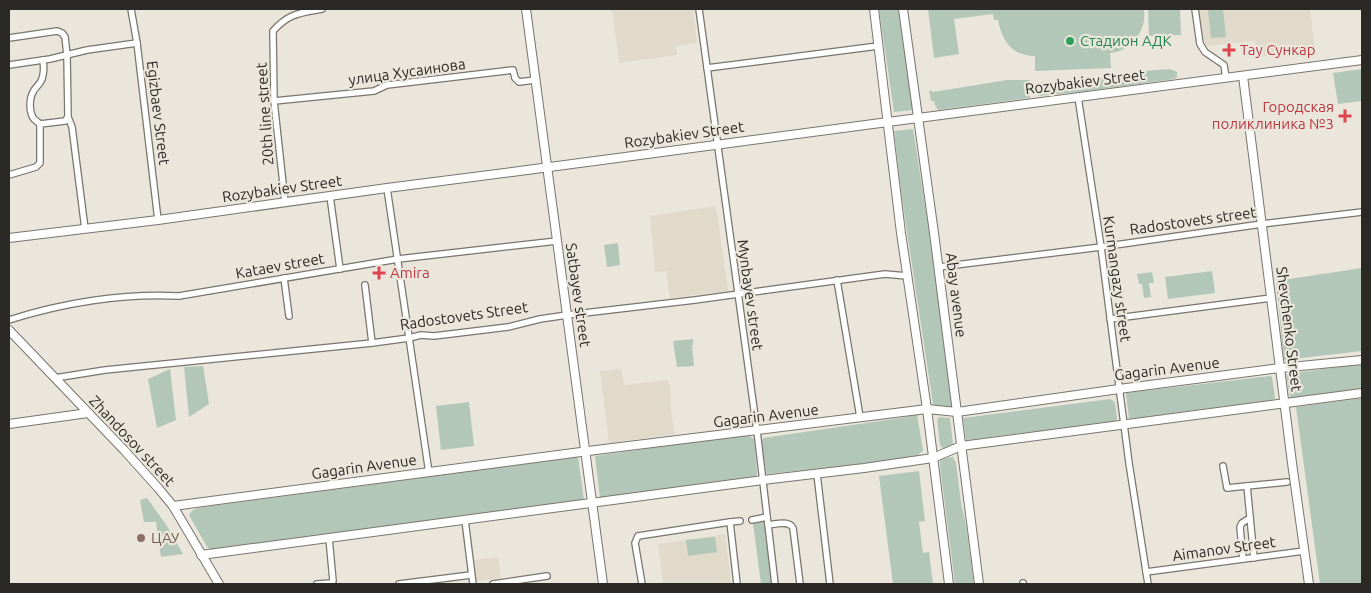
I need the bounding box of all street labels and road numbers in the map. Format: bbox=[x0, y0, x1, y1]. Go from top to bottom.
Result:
street label: улица Хусаинова bbox=[347, 55, 467, 88]
street label: Egizbaev Street bbox=[144, 60, 173, 166]
street label: 20th line street bbox=[252, 62, 277, 166]
street label: Rozybakiev Street bbox=[1024, 66, 1146, 97]
street label: Rozybakiev Street bbox=[623, 118, 745, 151]
street label: Rozybakiev Street bbox=[221, 172, 343, 205]
street label: Radostovets street bbox=[1129, 203, 1257, 238]
street label: Kurmangazy street bbox=[1100, 215, 1135, 343]
street label: Mynbayev street bbox=[734, 238, 767, 352]
street label: Satbayev street bbox=[563, 242, 594, 348]
street label: Kataev street bbox=[234, 249, 326, 282]
street label: Abay avenue bbox=[943, 251, 970, 338]
street label: Shevchenko Street bbox=[1273, 265, 1306, 392]
street label: Radostovets Street bbox=[399, 298, 529, 333]
street label: Gagarin Avenue bbox=[1113, 354, 1221, 383]
street label: Zhandosov street bbox=[86, 392, 179, 489]
street label: Gagarin Avenue bbox=[712, 401, 820, 430]
street label: Gagarin Avenue bbox=[310, 451, 418, 482]
street label: Aimanov Street bbox=[1171, 533, 1277, 564]

